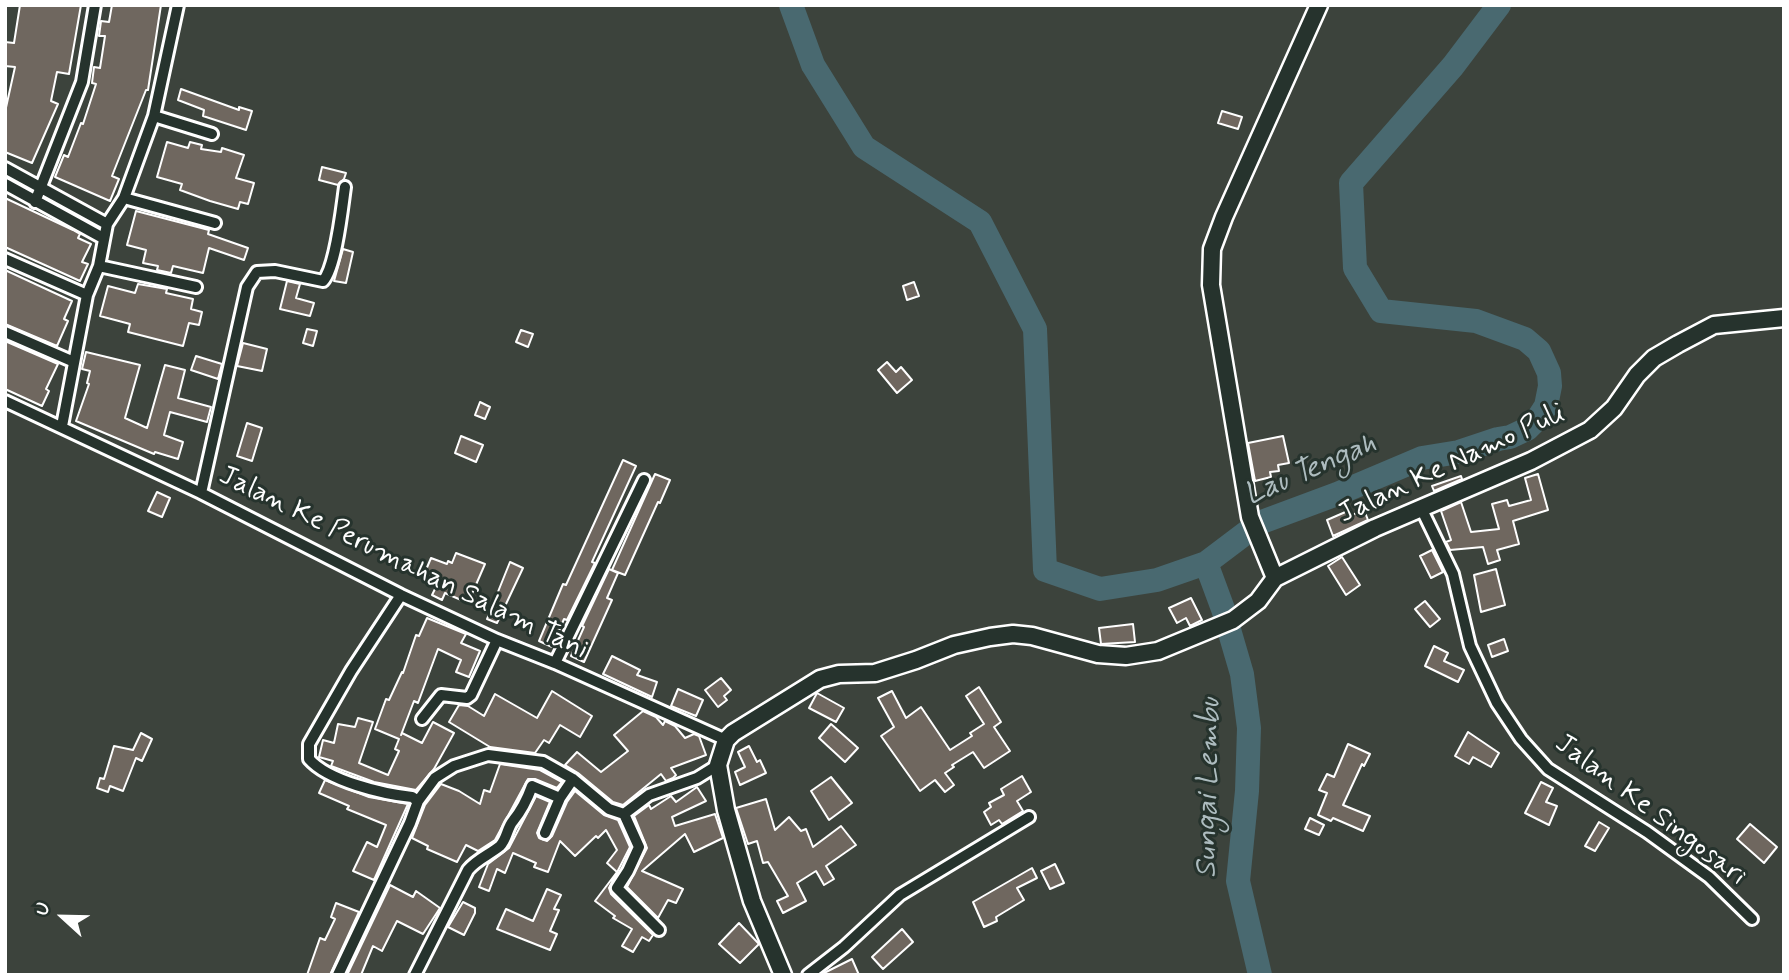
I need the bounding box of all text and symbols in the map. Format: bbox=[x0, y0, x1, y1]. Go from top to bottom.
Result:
street label: Jalan Ke Namo Puli bbox=[1333, 398, 1571, 532]
water label: Lau Tengah bbox=[1239, 427, 1383, 515]
street label: Jalan Ke Perumahan Salam Tani bbox=[213, 460, 593, 668]
water label: Sungai Lembu bbox=[1190, 698, 1230, 878]
street label: Jalan Ke Singosari bbox=[1548, 728, 1752, 894]
north arrow bbox=[28, 882, 98, 952]
text: U bbox=[29, 899, 57, 919]

